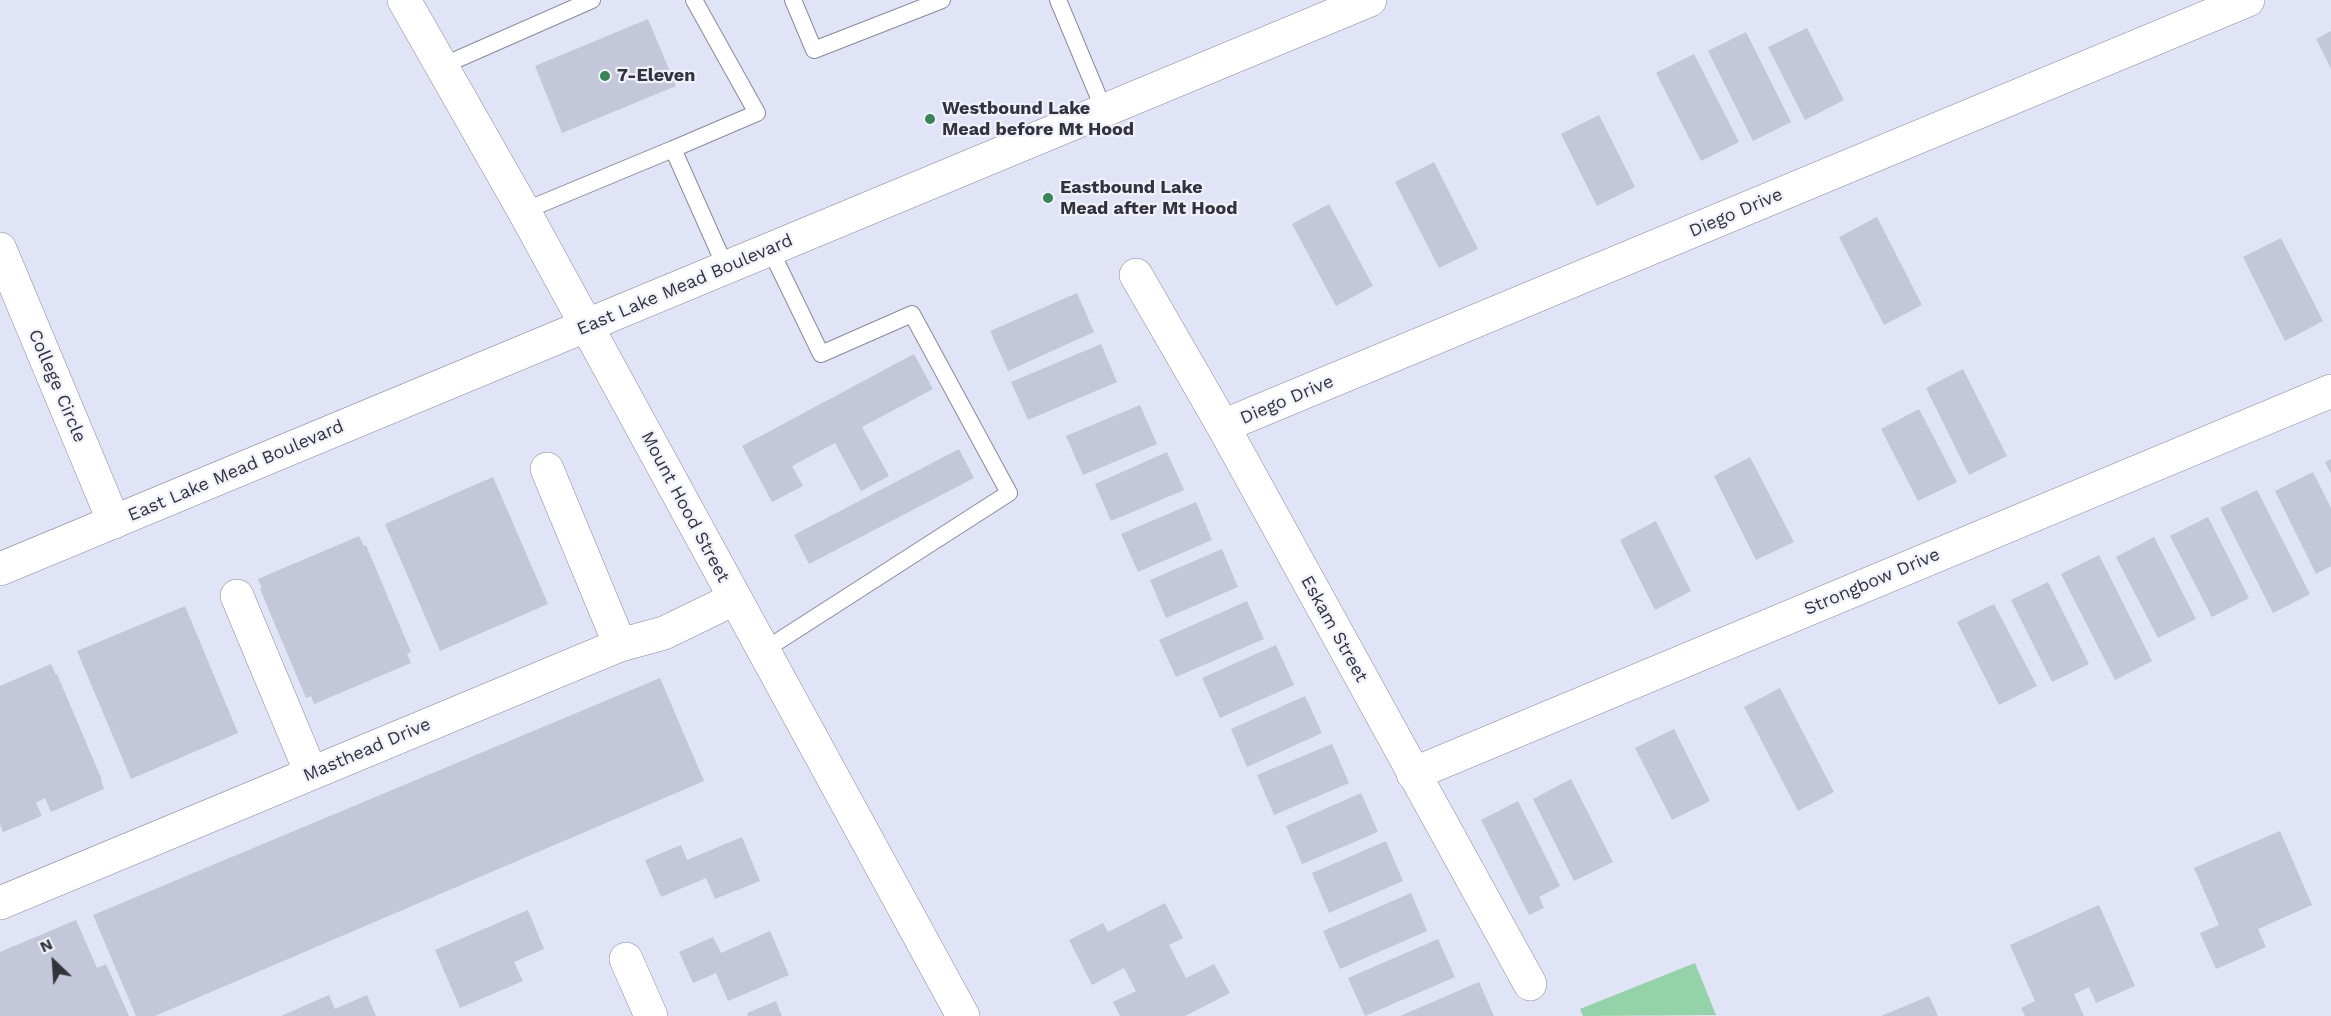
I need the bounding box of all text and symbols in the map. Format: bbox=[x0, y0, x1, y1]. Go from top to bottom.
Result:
place label: 7-Eleven bbox=[617, 65, 695, 87]
marker: 7-Eleven bbox=[598, 69, 612, 83]
place label: Westbound Lake Mead before Mt Hood bbox=[942, 98, 1134, 140]
marker: Westbound Lake Mead before Mt Hood bbox=[923, 112, 937, 126]
place label: Eastbound Lake Mead after Mt Hood bbox=[1060, 177, 1237, 219]
street label: Diego Drive bbox=[1686, 184, 1786, 242]
marker: Eastbound Lake Mead after Mt Hood bbox=[1041, 191, 1055, 205]
street label: East Lake Mead Boulevard bbox=[574, 230, 796, 340]
street label: College Circle bbox=[23, 326, 91, 446]
street label: Diego Drive bbox=[1237, 371, 1337, 429]
street label: East Lake Mead Boulevard bbox=[125, 416, 347, 526]
street label: Mount Hood Street bbox=[636, 428, 734, 586]
street label: Strongbow Drive bbox=[1801, 544, 1943, 620]
street label: Eskam Street bbox=[1296, 572, 1372, 686]
street label: Masthead Drive bbox=[300, 713, 434, 787]
north arrow bbox=[24, 932, 84, 992]
text: N bbox=[37, 934, 56, 956]

